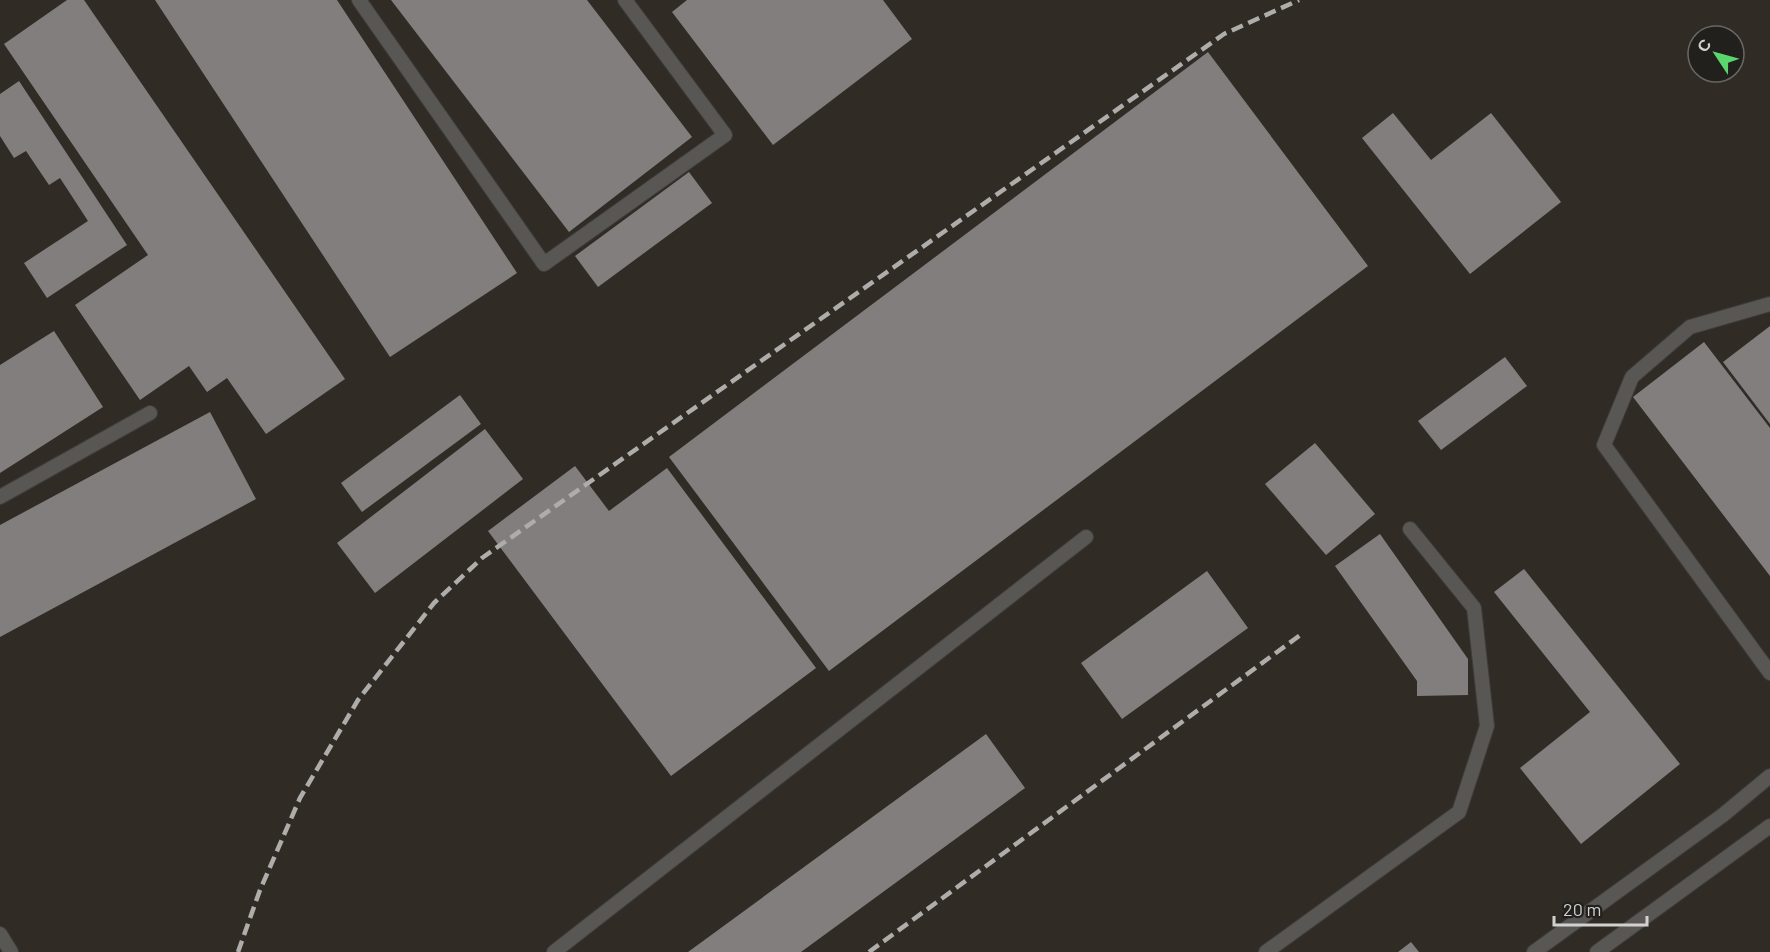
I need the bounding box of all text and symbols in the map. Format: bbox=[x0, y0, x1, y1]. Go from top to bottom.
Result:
north arrow bbox=[1686, 24, 1746, 84]
text: С bbox=[1692, 34, 1715, 55]
scale bar bbox=[1554, 889, 1647, 927]
text: 20 m bbox=[1563, 898, 1601, 920]

